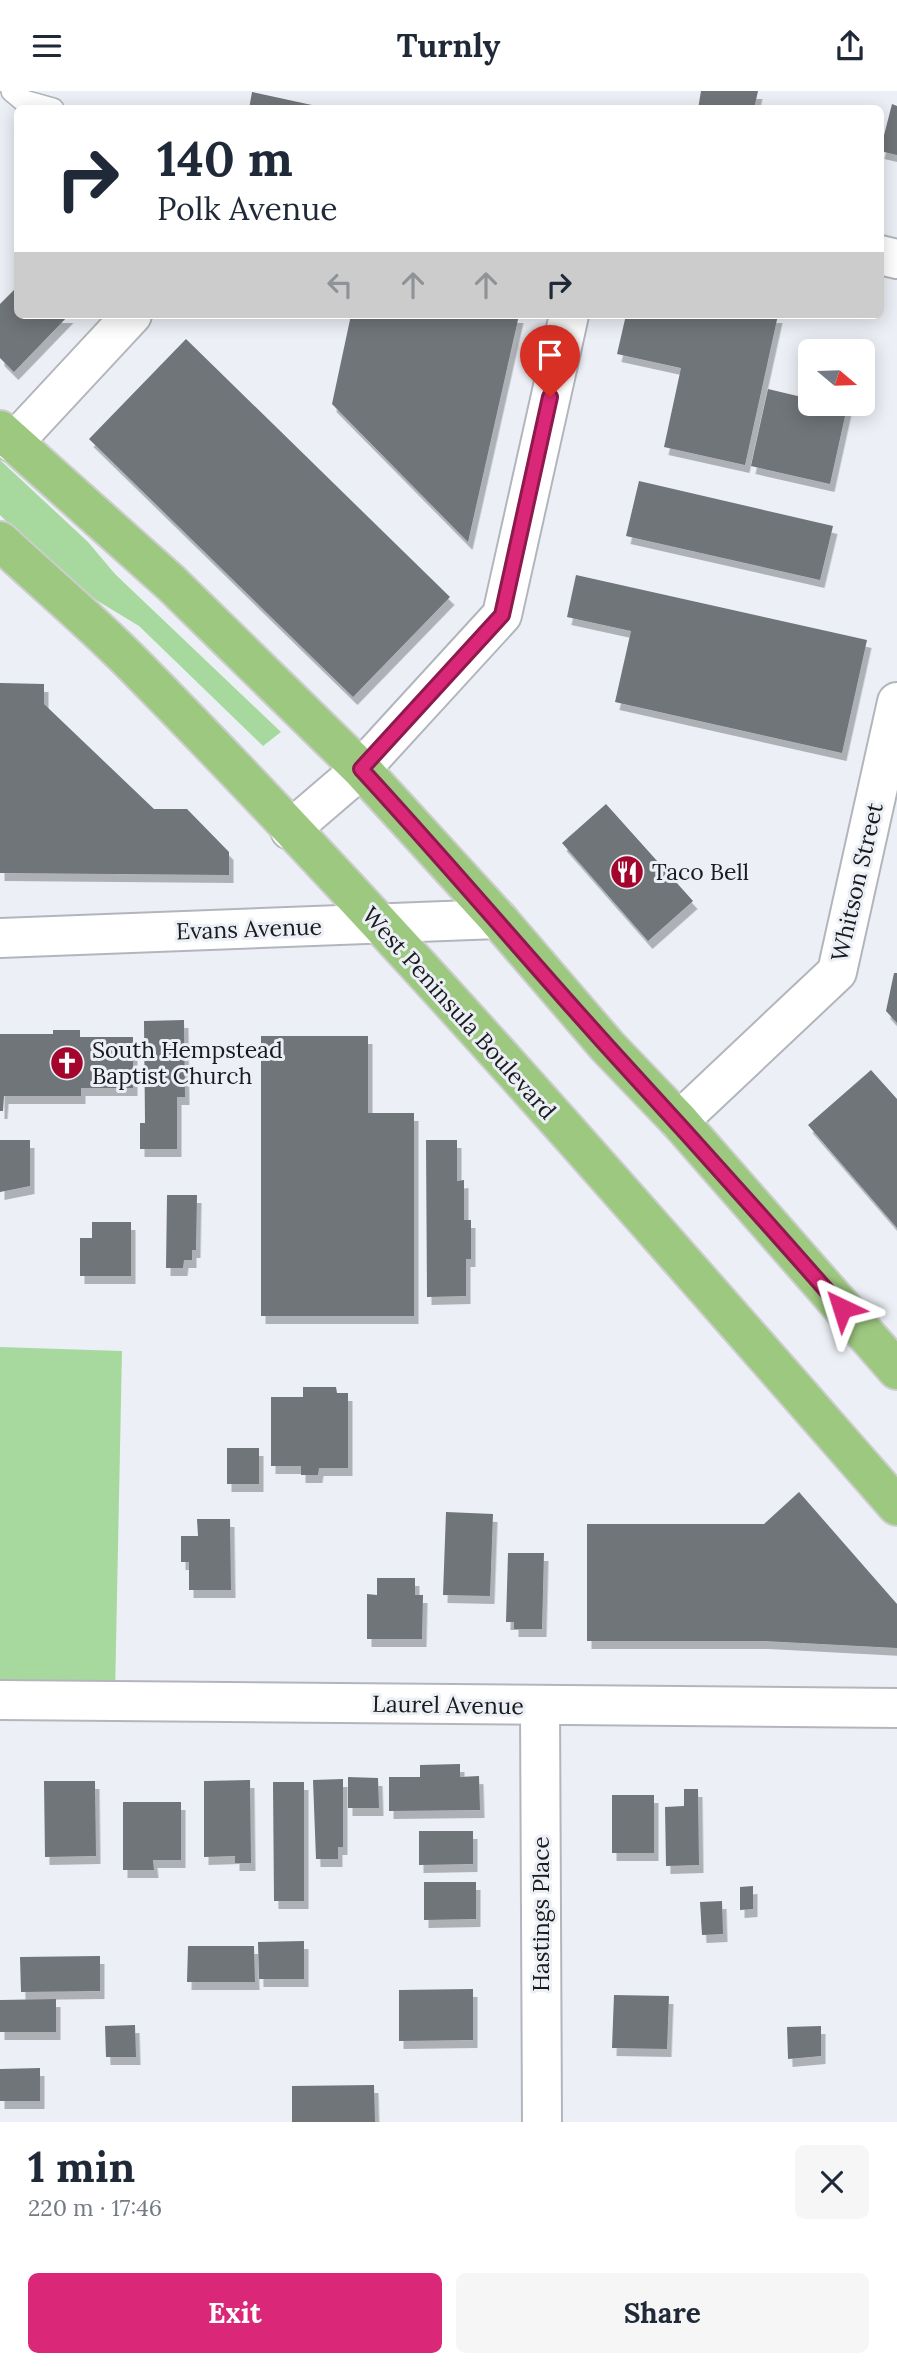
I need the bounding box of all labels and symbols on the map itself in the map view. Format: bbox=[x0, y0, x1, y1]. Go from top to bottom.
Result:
pin bbox=[520, 325, 580, 397]
north arrow bbox=[798, 339, 875, 417]
street label: Whitson Street bbox=[824, 800, 889, 964]
restaurant icon: Taco Bell bbox=[608, 853, 646, 891]
place label: Taco Bell bbox=[652, 857, 749, 886]
street label: West Peninsula Boulevard bbox=[356, 900, 563, 1125]
street label: Evans Avenue bbox=[175, 911, 322, 946]
place label: South Hempstead Baptist Church bbox=[92, 1035, 283, 1090]
church icon: South Hempstead Baptist Church bbox=[48, 1044, 86, 1082]
position arrow bbox=[805, 1271, 879, 1345]
street label: Laurel Avenue bbox=[372, 1689, 524, 1720]
street label: Hastings Place bbox=[526, 1836, 555, 1992]

